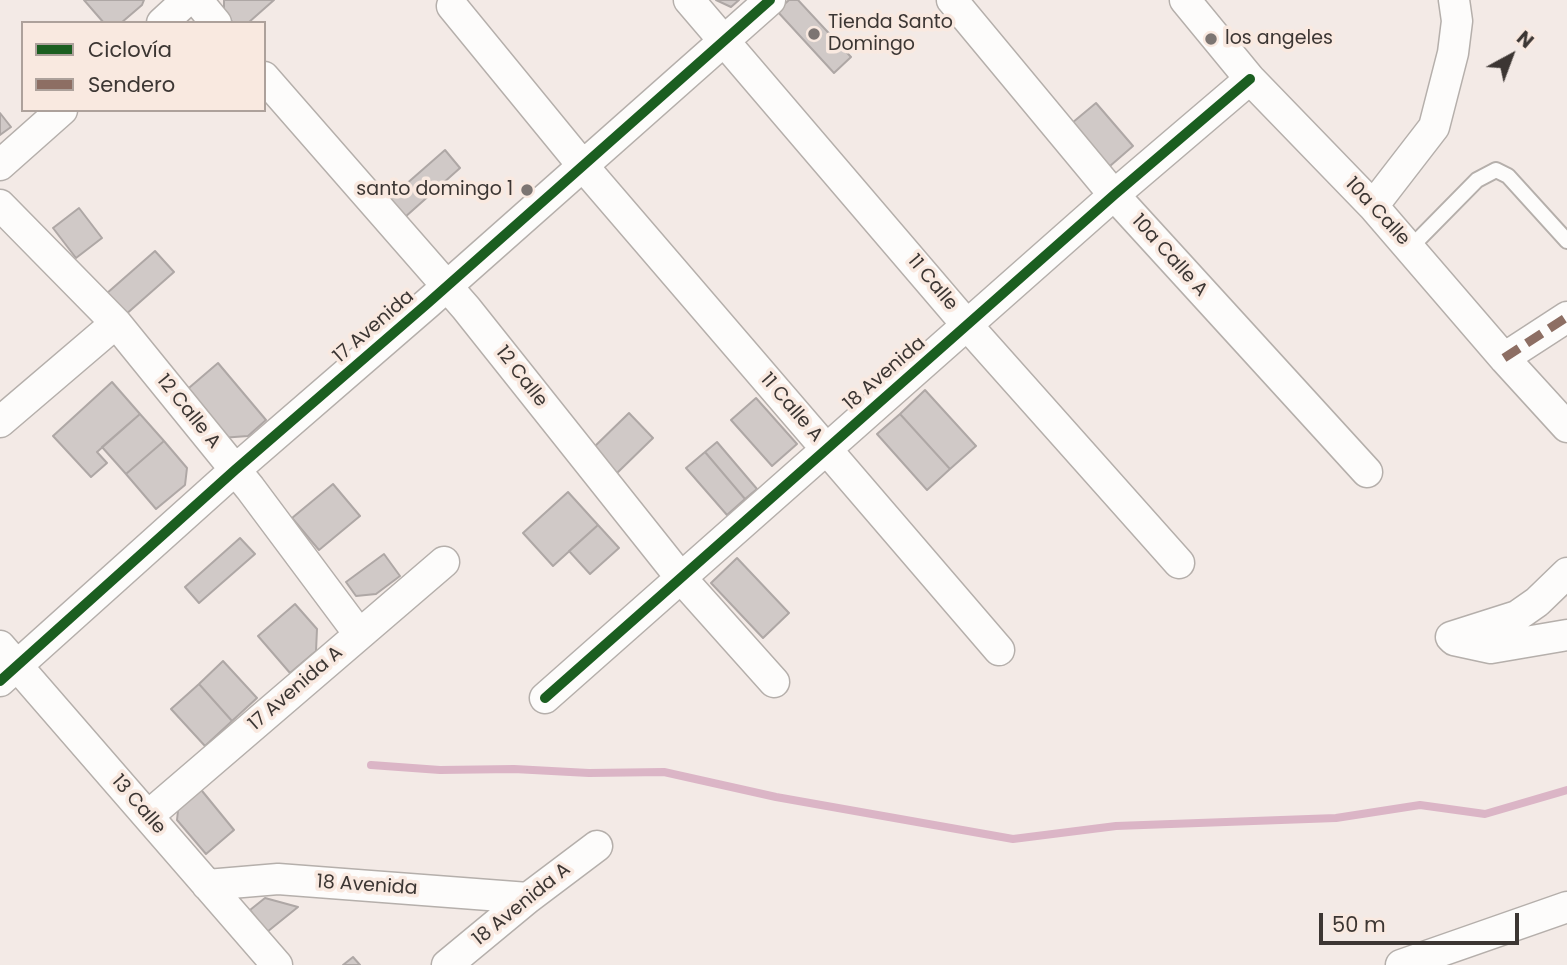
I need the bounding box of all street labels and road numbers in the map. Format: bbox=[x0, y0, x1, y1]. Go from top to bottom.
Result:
street label: 10a Calle bbox=[1340, 173, 1414, 251]
street label: 10a Calle A bbox=[1126, 210, 1212, 302]
street label: 11 Calle bbox=[902, 250, 962, 316]
street label: 17 Avenida bbox=[329, 286, 419, 368]
street label: 18 Avenida bbox=[839, 332, 931, 416]
street label: 12 Calle bbox=[490, 342, 552, 412]
street label: 11 Calle A bbox=[755, 369, 827, 447]
street label: 12 Calle A bbox=[151, 370, 225, 454]
street label: 17 Avenida A bbox=[244, 642, 348, 736]
street label: 13 Calle bbox=[106, 771, 170, 839]
street label: 18 Avenida A bbox=[469, 859, 575, 951]
street label: 18 Avenida bbox=[316, 871, 418, 901]

